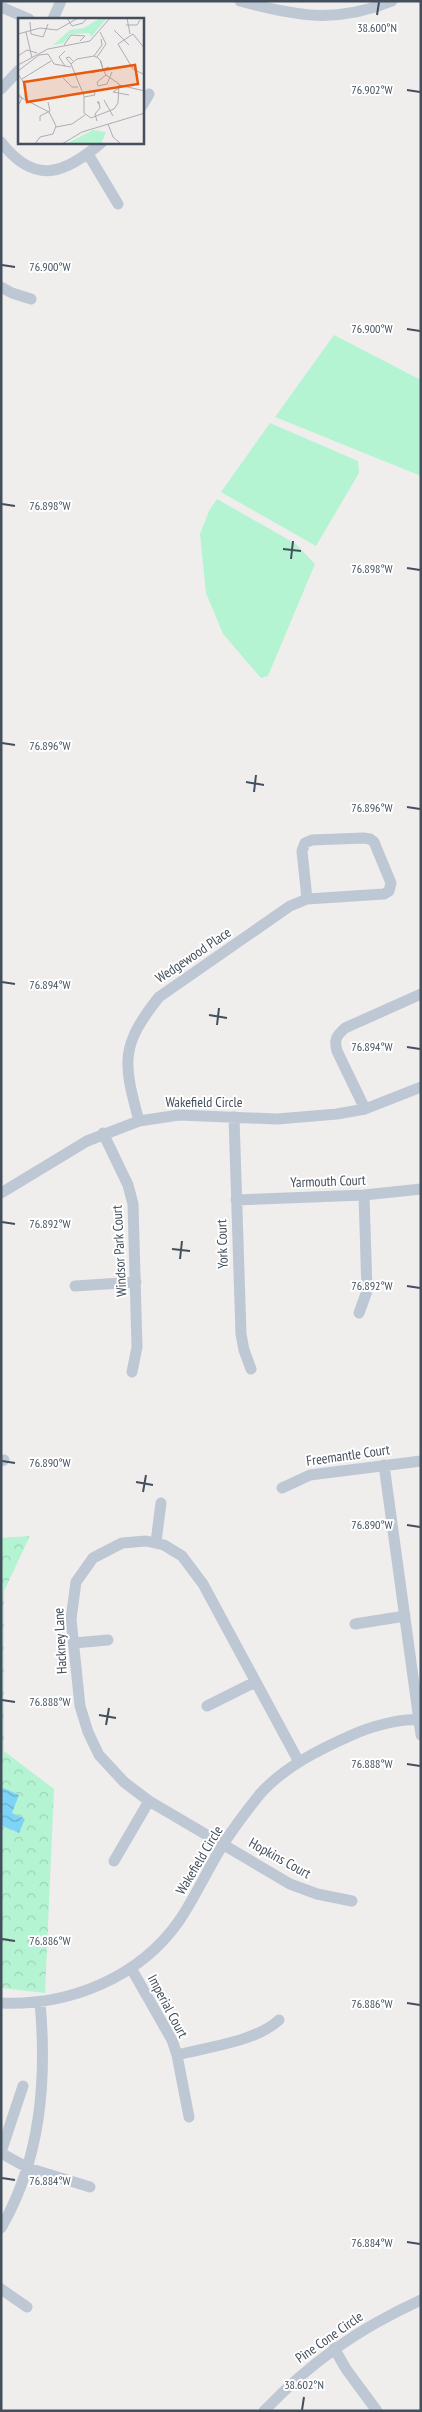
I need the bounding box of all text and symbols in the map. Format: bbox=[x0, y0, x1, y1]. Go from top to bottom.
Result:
inset map bbox=[18, 18, 144, 144]
text: 38.600°N bbox=[357, 20, 397, 35]
text: 76.902°W bbox=[351, 82, 393, 97]
text: 76.900°W bbox=[29, 259, 71, 274]
text: 76.900°W bbox=[351, 321, 393, 336]
text: 76.898°W bbox=[29, 498, 71, 513]
text: 76.898°W bbox=[351, 561, 393, 576]
text: 76.896°W bbox=[29, 738, 71, 753]
text: 76.896°W bbox=[351, 800, 393, 815]
street label: Wedgewood Place bbox=[152, 923, 234, 987]
text: 76.894°W bbox=[29, 977, 71, 992]
text: 76.894°W bbox=[351, 1039, 393, 1054]
street label: Wakefield Circle bbox=[165, 1093, 243, 1111]
street label: Yarmouth Court bbox=[290, 1171, 366, 1191]
street label: Windsor Park Court bbox=[108, 1205, 130, 1297]
text: 76.892°W bbox=[29, 1216, 71, 1231]
street label: York Court bbox=[212, 1219, 232, 1269]
text: 76.892°W bbox=[351, 1278, 393, 1293]
street label: Freemantle Court bbox=[305, 1440, 391, 1470]
text: 76.890°W bbox=[29, 1455, 71, 1470]
text: 76.890°W bbox=[351, 1517, 393, 1532]
street label: Hackney Lane bbox=[49, 1607, 71, 1675]
text: 76.888°W bbox=[29, 1694, 71, 1709]
text: 76.888°W bbox=[351, 1756, 393, 1771]
street label: Wakefield Circle bbox=[171, 1822, 227, 1898]
street label: Hopkins Court bbox=[246, 1834, 314, 1882]
text: 76.886°W bbox=[29, 1933, 71, 1948]
street label: Imperial Court bbox=[144, 1971, 192, 2041]
text: 76.886°W bbox=[351, 1996, 393, 2011]
text: 76.884°W bbox=[29, 2173, 71, 2188]
text: 76.884°W bbox=[351, 2235, 393, 2250]
street label: Pine Cone Circle bbox=[292, 2307, 367, 2367]
text: 38.602°N bbox=[284, 2377, 324, 2392]

